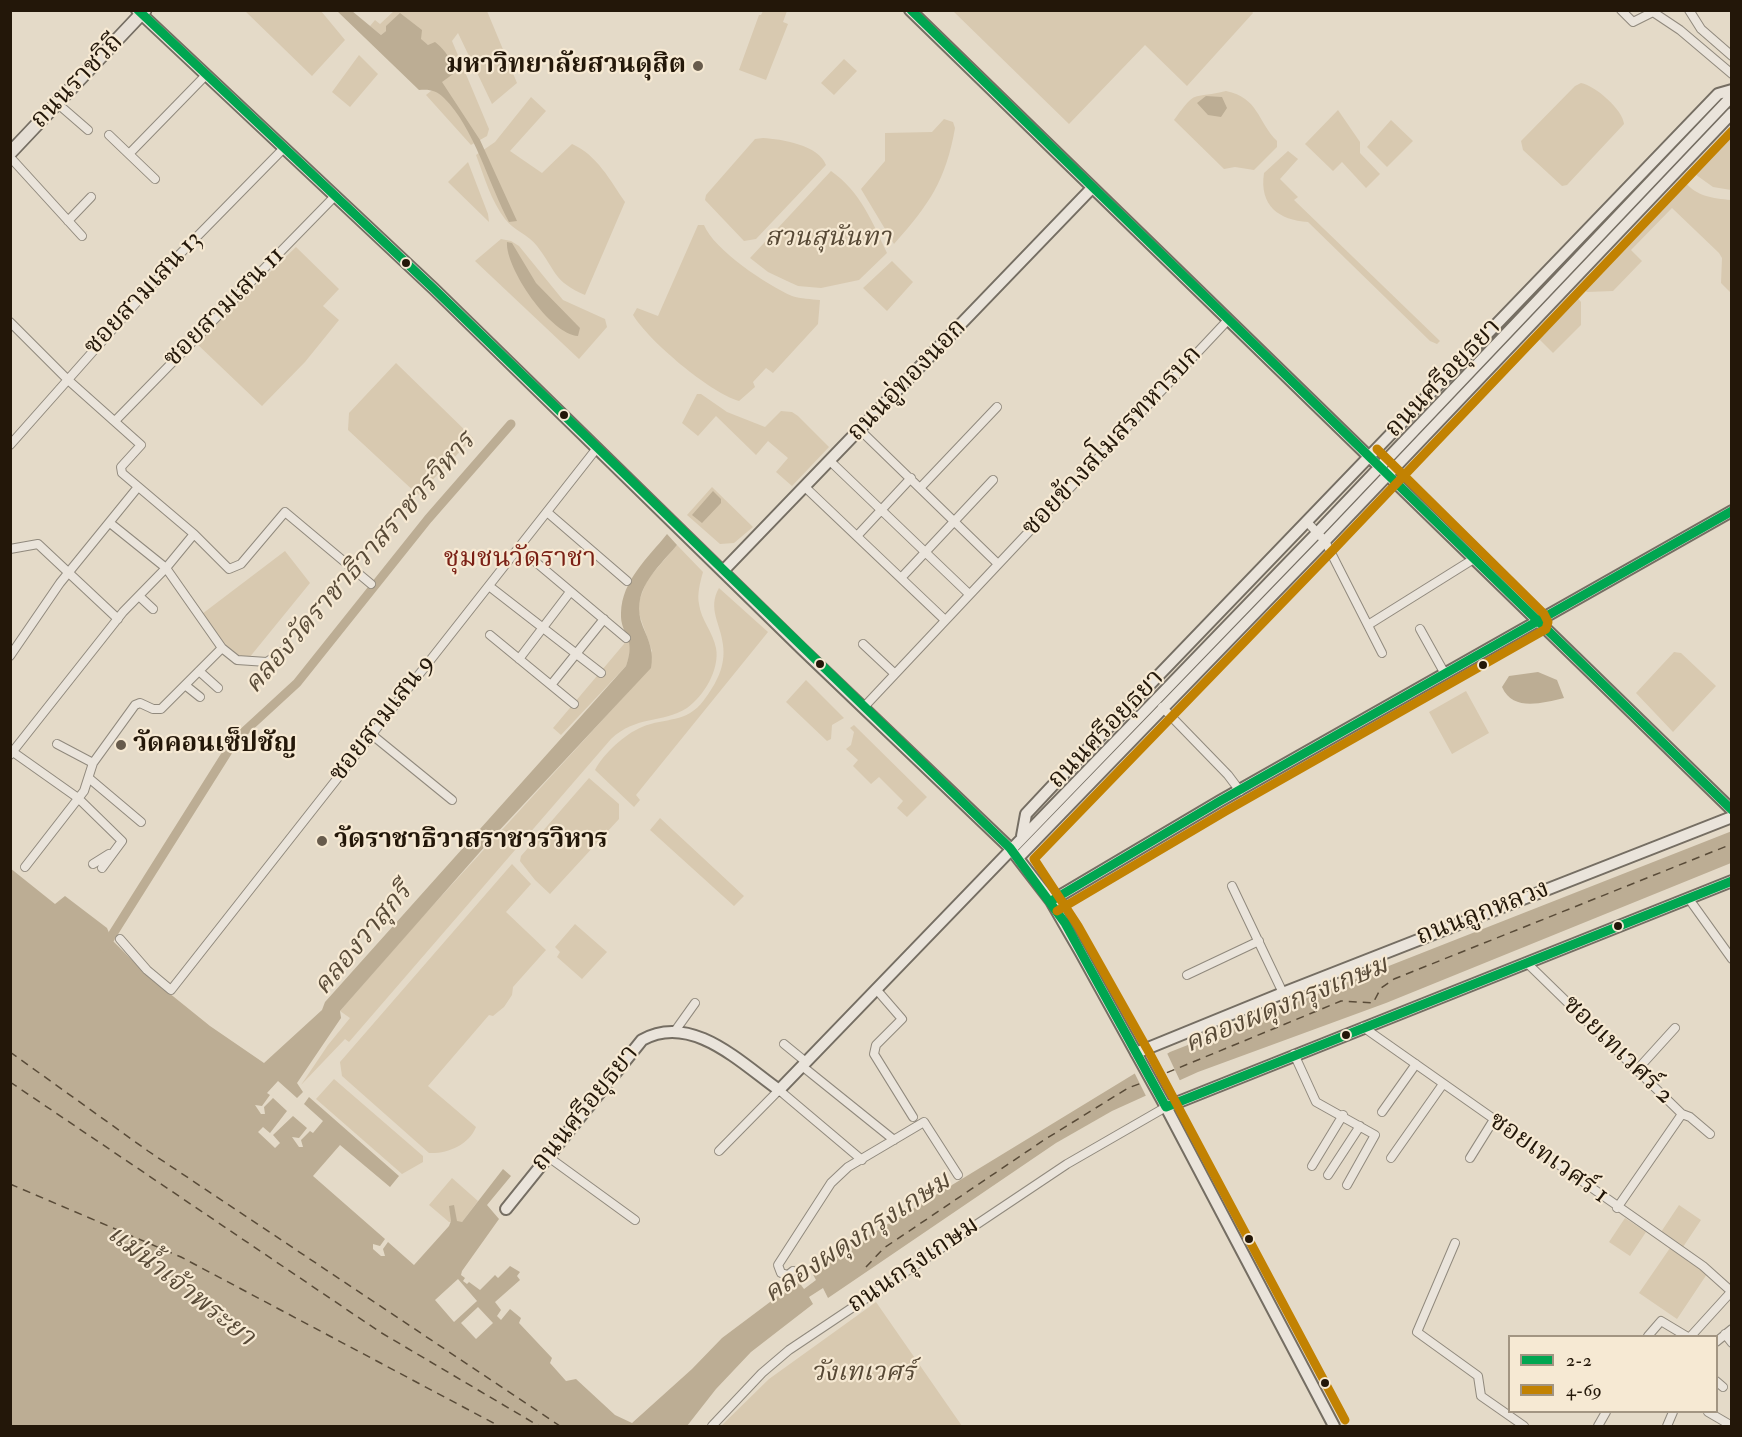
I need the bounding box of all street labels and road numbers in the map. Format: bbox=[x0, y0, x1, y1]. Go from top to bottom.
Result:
street label: ถนนราชวิถี bbox=[25, 28, 131, 136]
street label: ซอยสามเสน 13 bbox=[78, 225, 210, 363]
street label: ซอยสามเสน 11 bbox=[158, 241, 292, 375]
street label: ถนนอู่ทองนอก bbox=[842, 313, 974, 449]
street label: ถนนศรีอยุธยา bbox=[1379, 313, 1509, 445]
street label: ซอยข้างสโมสรทหารบก bbox=[1016, 340, 1210, 544]
street label: ซอยสามเสน 9 bbox=[324, 649, 442, 789]
street label: ถนนศรีอยุธยา bbox=[1042, 664, 1172, 796]
street label: ถนนลูกหลวง bbox=[1412, 874, 1554, 954]
street label: ซอยเทเวศร์ 2 bbox=[1555, 990, 1679, 1112]
street label: ถนนศรีอยุธยา bbox=[525, 1039, 647, 1179]
street label: ซอยเทเวศร์ 1 bbox=[1482, 1106, 1614, 1212]
street label: ถนนกรุงเกษม bbox=[842, 1211, 986, 1321]

